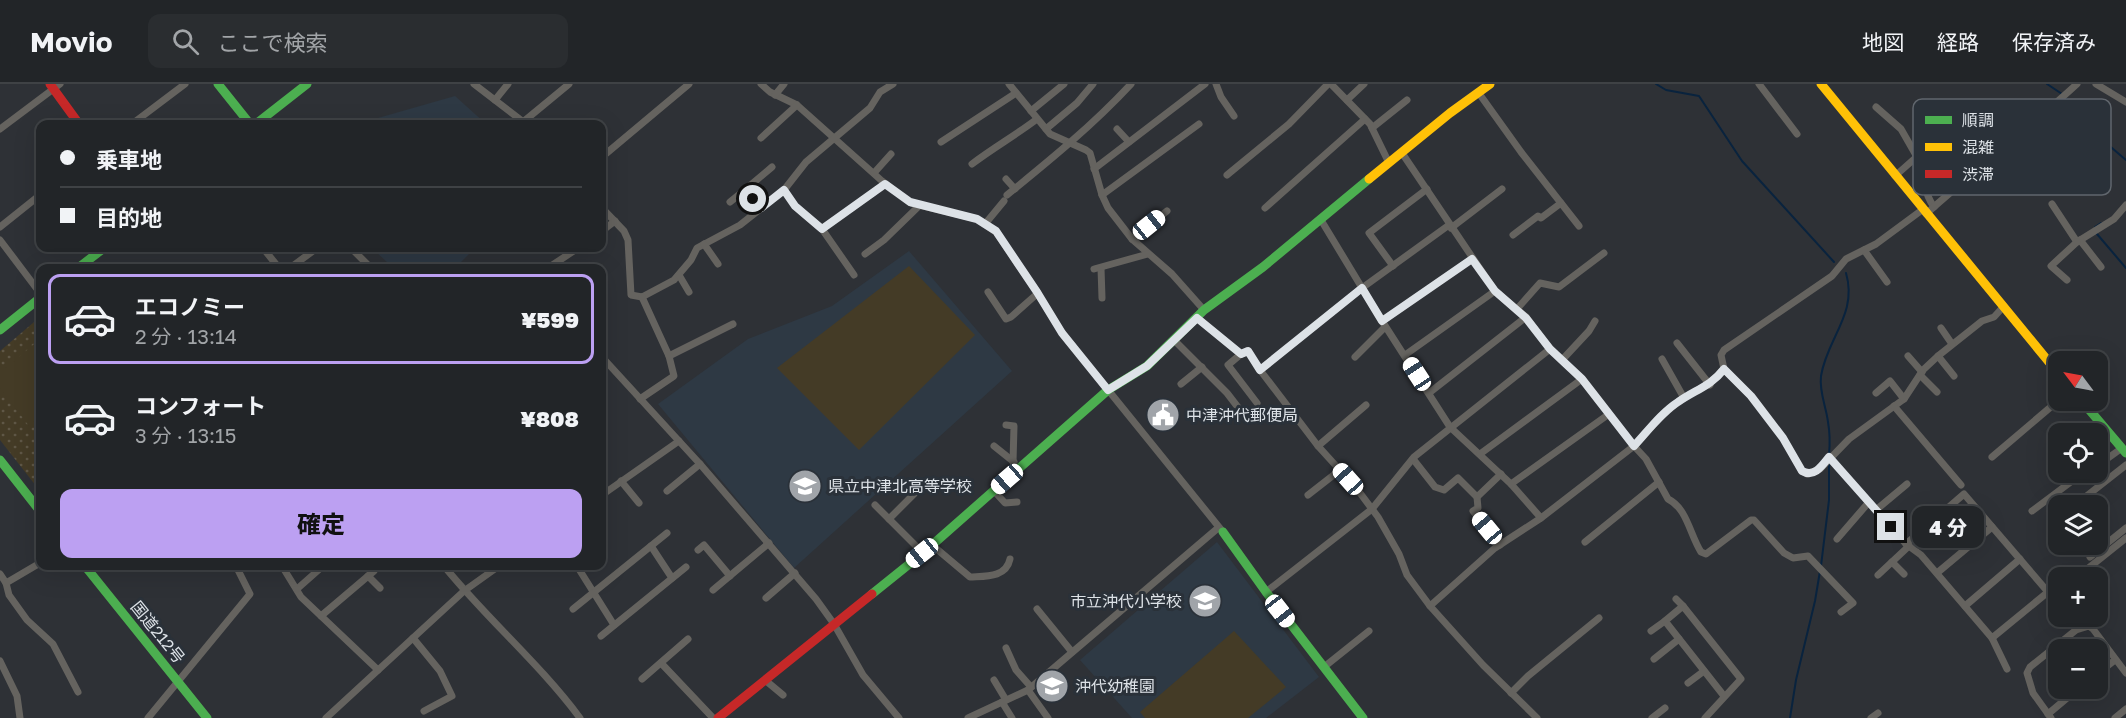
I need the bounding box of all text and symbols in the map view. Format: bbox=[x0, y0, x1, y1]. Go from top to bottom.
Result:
search box bbox=[148, 14, 568, 68]
text: Movio bbox=[30, 25, 112, 58]
icon: search bbox=[169, 25, 202, 58]
text: ここで検索 bbox=[217, 29, 327, 56]
text: 地図 bbox=[1862, 29, 1904, 55]
text: 経路 bbox=[1937, 29, 1979, 55]
text: 保存済み bbox=[2012, 29, 2096, 55]
legend bbox=[1913, 99, 2111, 195]
text: 順調 bbox=[1962, 110, 1994, 130]
text: 混雑 bbox=[1962, 137, 1994, 157]
text: 乗車地 bbox=[96, 146, 162, 173]
text: 渋滞 bbox=[1962, 164, 1994, 184]
route start bbox=[739, 185, 766, 212]
text: 目的地 bbox=[96, 204, 162, 231]
car bbox=[1129, 207, 1169, 243]
icon: car bbox=[63, 292, 117, 346]
text: エコノミー bbox=[135, 293, 245, 320]
text: ¥599 bbox=[521, 306, 579, 333]
text: 2 分 · 13:14 bbox=[135, 324, 237, 348]
north arrow bbox=[2048, 351, 2108, 411]
map controls bbox=[2048, 351, 2108, 699]
car bbox=[1400, 354, 1434, 394]
icon: car bbox=[63, 391, 117, 445]
text: コンフォート bbox=[135, 392, 266, 419]
public building icon: 中津沖代郵便局 bbox=[1145, 397, 1181, 433]
text: ¥808 bbox=[520, 405, 579, 432]
place label: 中津沖代郵便局 bbox=[1186, 405, 1298, 425]
text: 3 分 · 13:15 bbox=[135, 423, 236, 447]
button: locate bbox=[2048, 423, 2108, 483]
car bbox=[988, 460, 1026, 498]
car bbox=[1329, 460, 1367, 498]
school or university icon: 県立中津北高等学校 bbox=[787, 468, 823, 504]
place label: 県立中津北高等学校 bbox=[828, 476, 972, 496]
button: 確定 bbox=[60, 489, 582, 558]
button: layers bbox=[2048, 495, 2108, 555]
callout: 4 分 bbox=[1912, 506, 1984, 548]
car bbox=[1469, 508, 1505, 548]
route end bbox=[1877, 513, 1904, 540]
text: 4 分 bbox=[1929, 515, 1967, 539]
car bbox=[902, 535, 942, 571]
button: + bbox=[2048, 567, 2108, 627]
school or university icon: 市立沖代小学校 bbox=[1187, 583, 1223, 619]
place label: 市立沖代小学校 bbox=[1070, 591, 1182, 611]
car bbox=[1262, 591, 1298, 631]
street label: 国道212号 bbox=[127, 597, 189, 667]
button: − bbox=[2048, 639, 2108, 699]
school or university icon: 沖代幼稚園 bbox=[1034, 668, 1070, 704]
place label: 沖代幼稚園 bbox=[1075, 676, 1155, 696]

